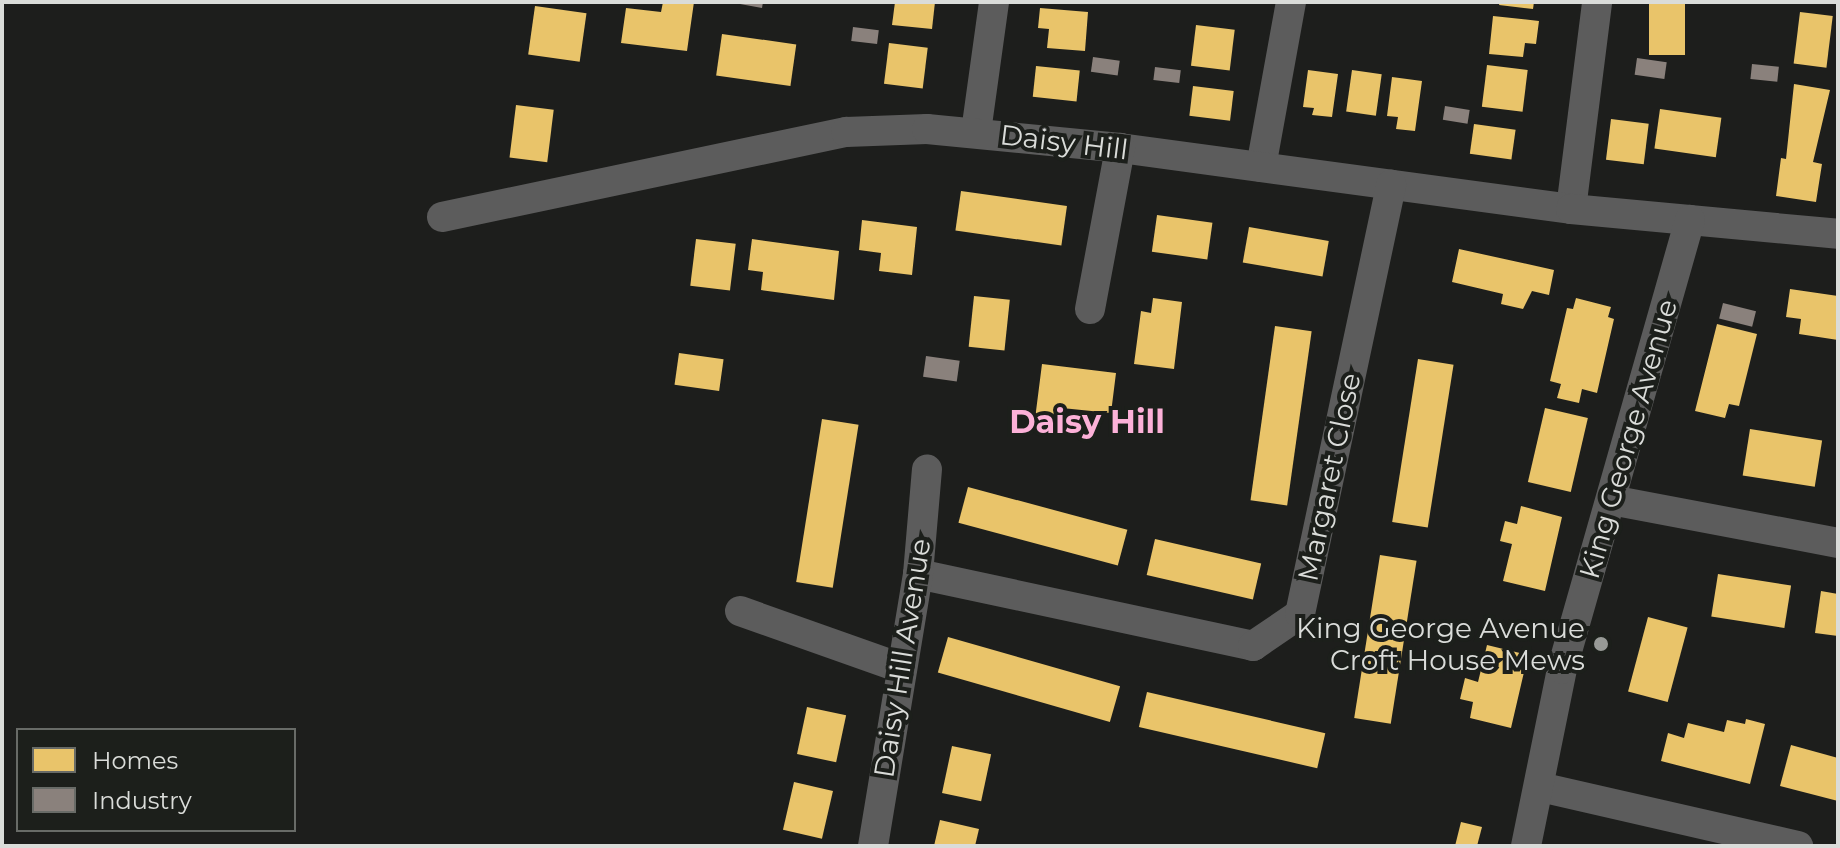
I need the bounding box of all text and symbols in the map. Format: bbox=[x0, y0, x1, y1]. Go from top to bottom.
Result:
street label: Daisy Hill bbox=[998, 117, 1130, 167]
street label: King George Avenue bbox=[1572, 295, 1684, 583]
street label: Margaret Close bbox=[1291, 370, 1367, 584]
district label: Daisy Hill bbox=[1009, 403, 1165, 441]
street label: Daisy Hill Avenue bbox=[867, 536, 937, 780]
place label: King George Avenue Croft House Mews bbox=[1296, 611, 1585, 677]
marker: King George Avenue Croft House Mews bbox=[1592, 635, 1610, 653]
legend bbox=[16, 728, 296, 832]
text: Homes bbox=[92, 746, 178, 775]
text: Industry bbox=[92, 786, 192, 815]

